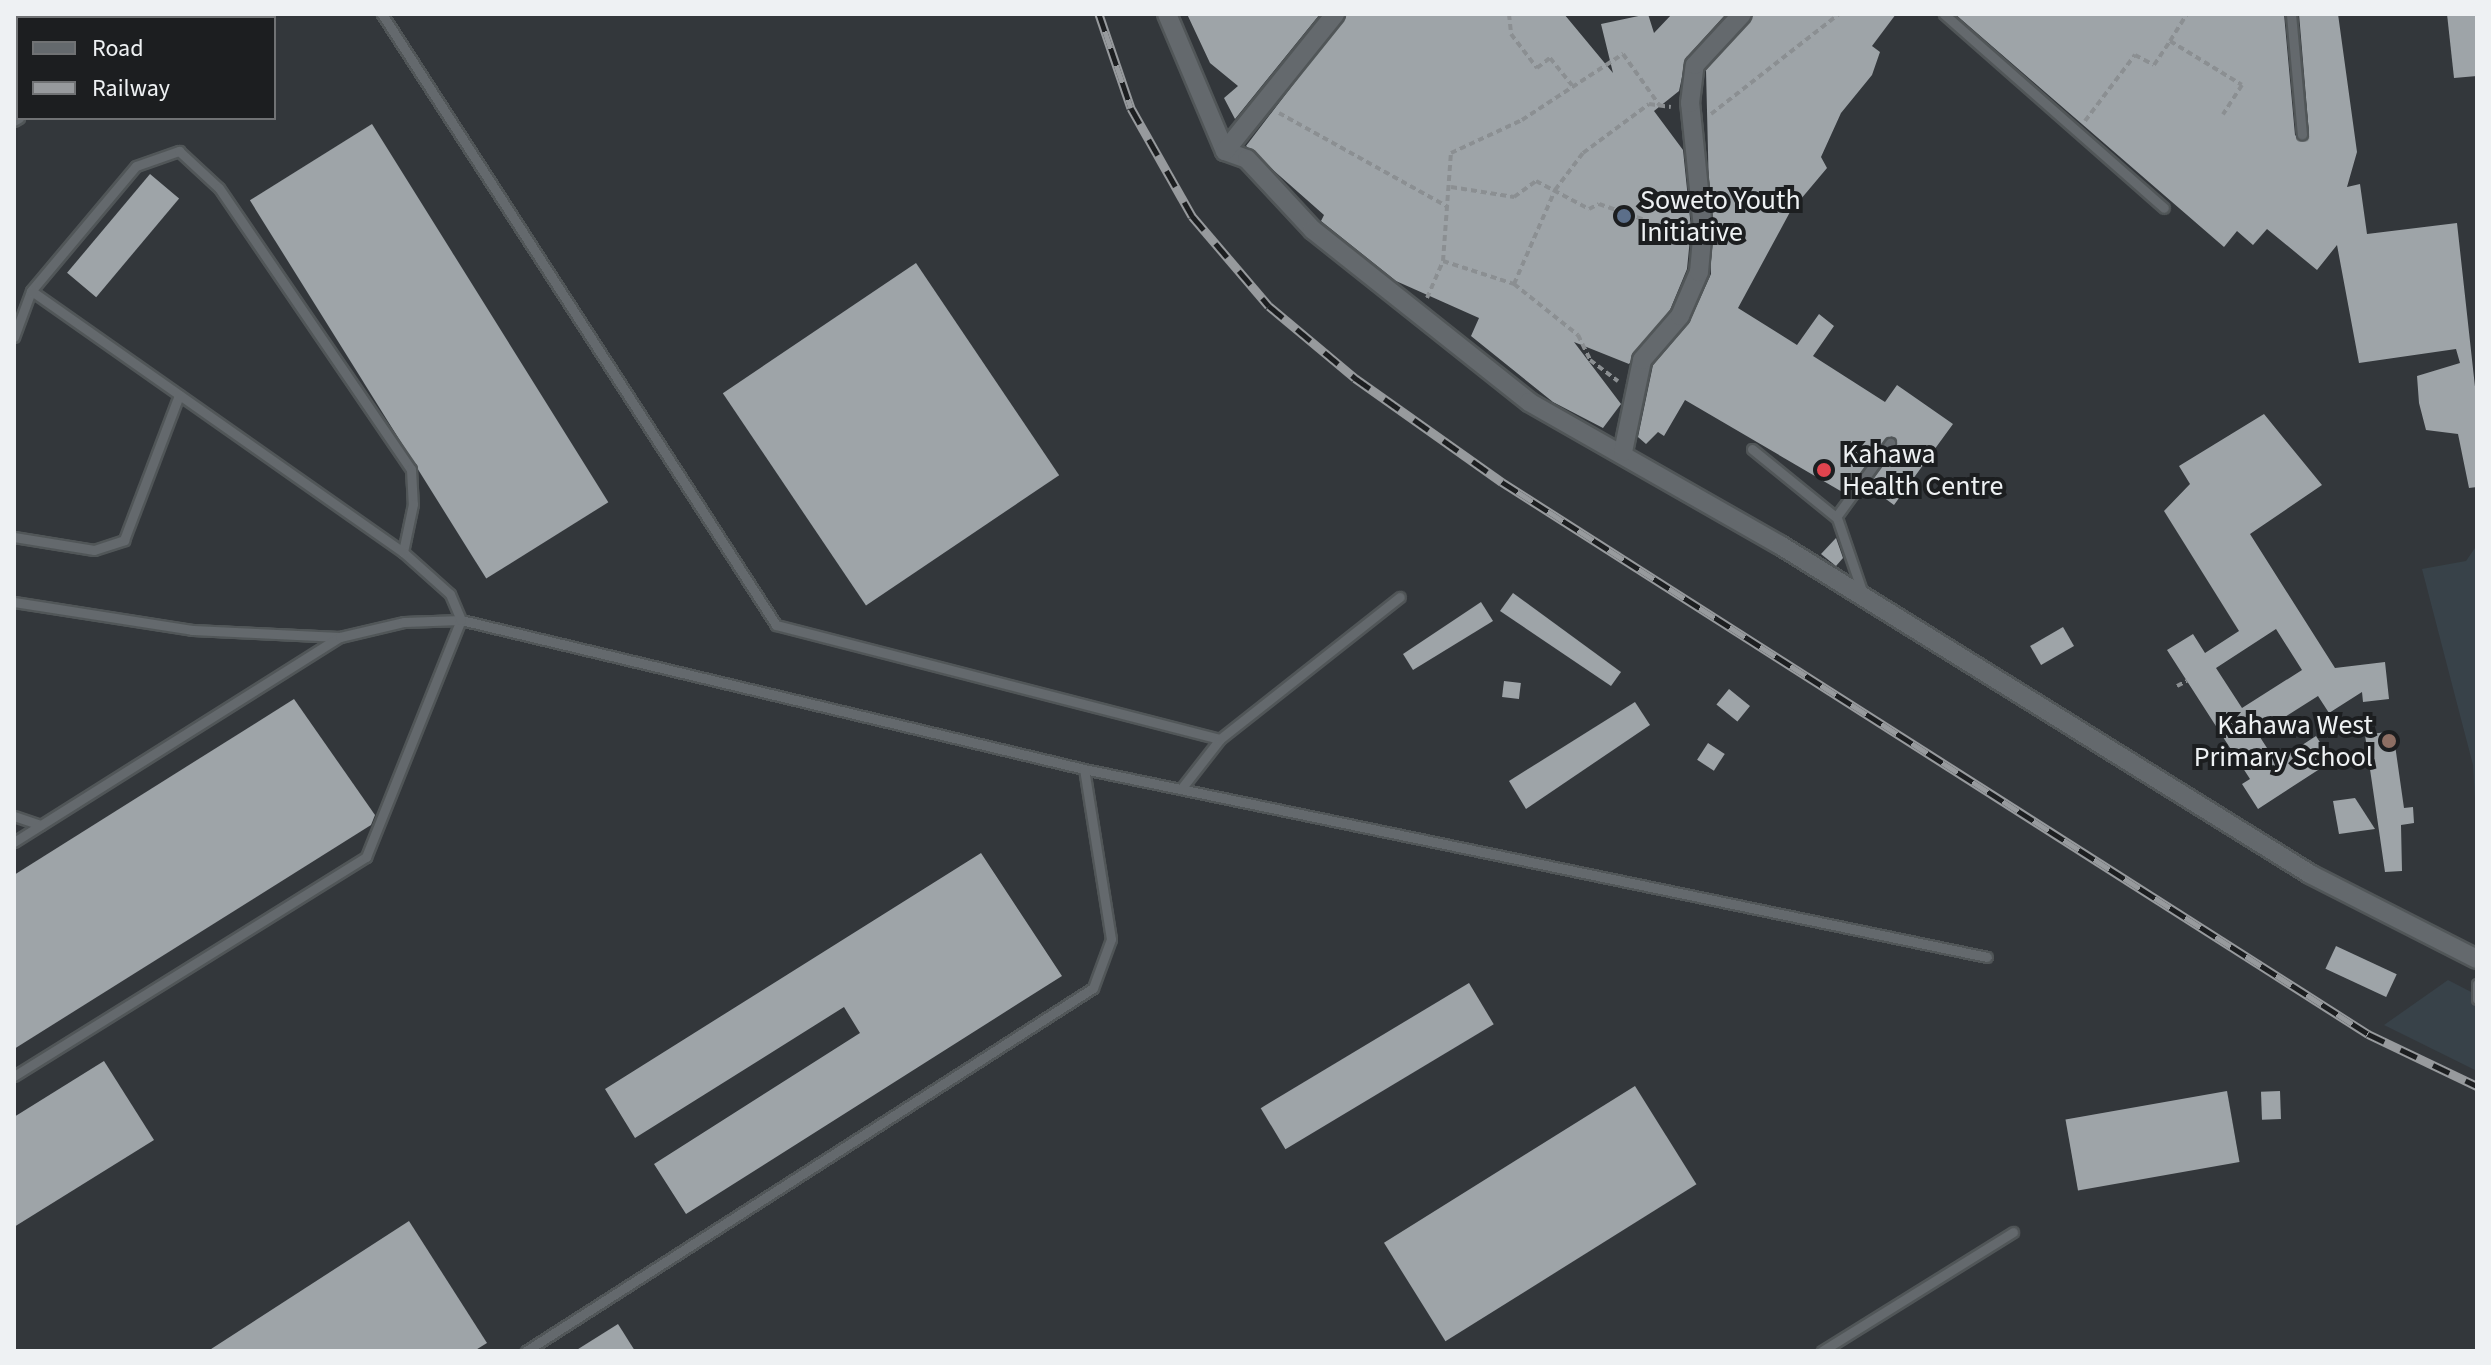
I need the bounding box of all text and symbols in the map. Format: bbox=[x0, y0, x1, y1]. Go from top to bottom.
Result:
legend bbox=[16, 16, 276, 120]
text: Road bbox=[92, 31, 144, 66]
text: Railway bbox=[92, 71, 170, 106]
place label: Soweto Youth Initiative bbox=[1640, 183, 1801, 249]
marker: Soweto Youth Initiative bbox=[1615, 207, 1633, 225]
place label: Kahawa Health Centre bbox=[1842, 437, 2003, 503]
marker: Kahawa Health Centre bbox=[1813, 459, 1835, 481]
place label: Kahawa West Primary School bbox=[2194, 708, 2373, 774]
marker: Kahawa West Primary School bbox=[2380, 732, 2398, 750]

